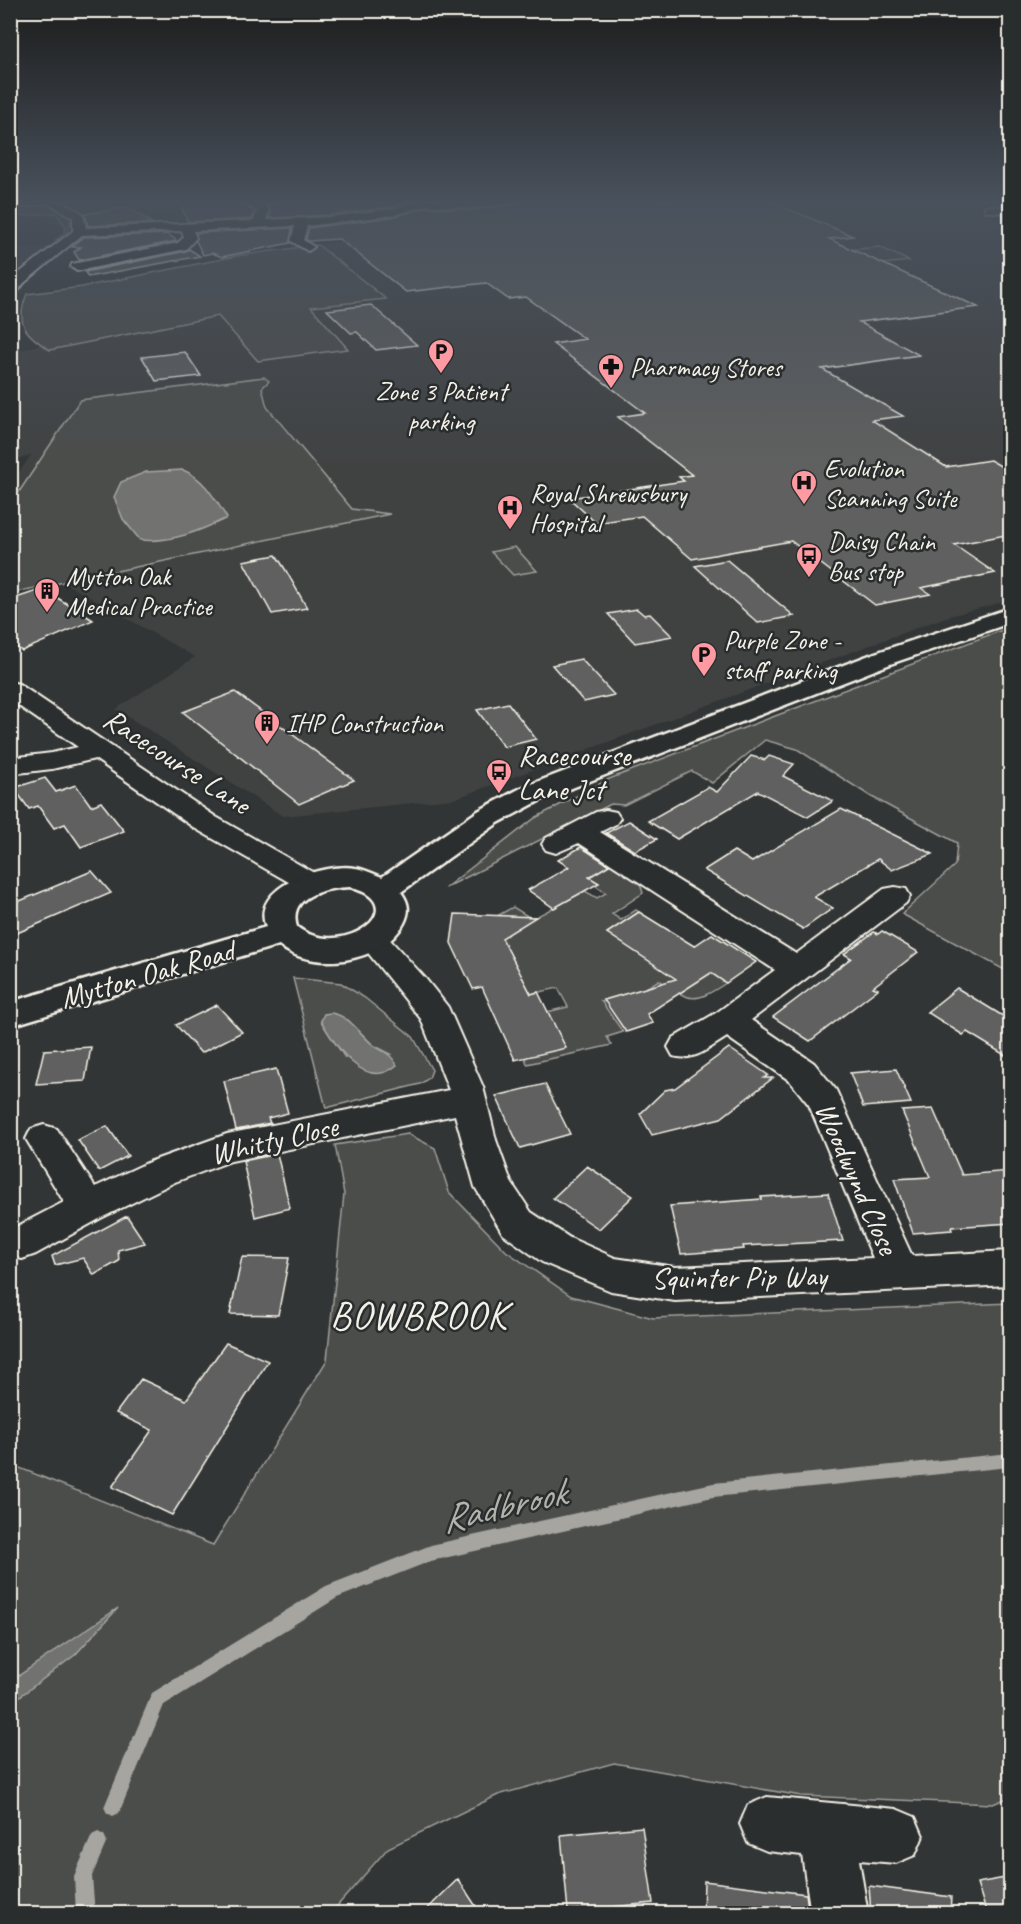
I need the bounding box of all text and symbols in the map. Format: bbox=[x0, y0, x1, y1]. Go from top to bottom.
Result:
parking icon: Zone 3 Patient parking bbox=[426, 337, 456, 375]
place label: Pharmacy Stores bbox=[630, 351, 784, 384]
pharmacy icon: Pharmacy Stores bbox=[596, 352, 626, 390]
place label: Zone 3 Patient parking bbox=[375, 375, 510, 438]
place label: Evolution Scanning Suite bbox=[824, 452, 958, 515]
hospital icon: Evolution Scanning Suite bbox=[789, 468, 819, 506]
place label: Royal Shrewsbury Hospital bbox=[530, 477, 688, 540]
hospital icon: Royal Shrewsbury Hospital bbox=[495, 493, 525, 531]
place label: Daisy Chain Bus stop bbox=[828, 525, 936, 588]
bus stop icon: Daisy Chain Bus stop bbox=[794, 541, 824, 579]
place label: Mytton Oak Medical Practice bbox=[66, 560, 213, 623]
building icon: Mytton Oak Medical Practice bbox=[32, 576, 62, 614]
place label: Purple Zone - staff parking bbox=[724, 624, 842, 687]
parking icon: Purple Zone - staff parking bbox=[689, 640, 719, 678]
street label: Racecourse Lane bbox=[96, 699, 260, 824]
place label: IHP Construction bbox=[286, 707, 444, 740]
building icon: IHP Construction bbox=[252, 708, 282, 746]
place label: Racecourse Lane Jct bbox=[518, 736, 633, 808]
bus stop icon: Racecourse Lane Jct bbox=[484, 757, 514, 795]
street label: Mytton Oak Road bbox=[56, 930, 242, 1017]
street label: Woodwynd Close bbox=[807, 1096, 908, 1262]
street label: Whitty Close bbox=[207, 1106, 343, 1173]
street label: Squinter Pip Way bbox=[651, 1256, 830, 1298]
district label: BOWBROOK bbox=[330, 1291, 514, 1340]
water label: Radbrook bbox=[436, 1466, 576, 1544]

